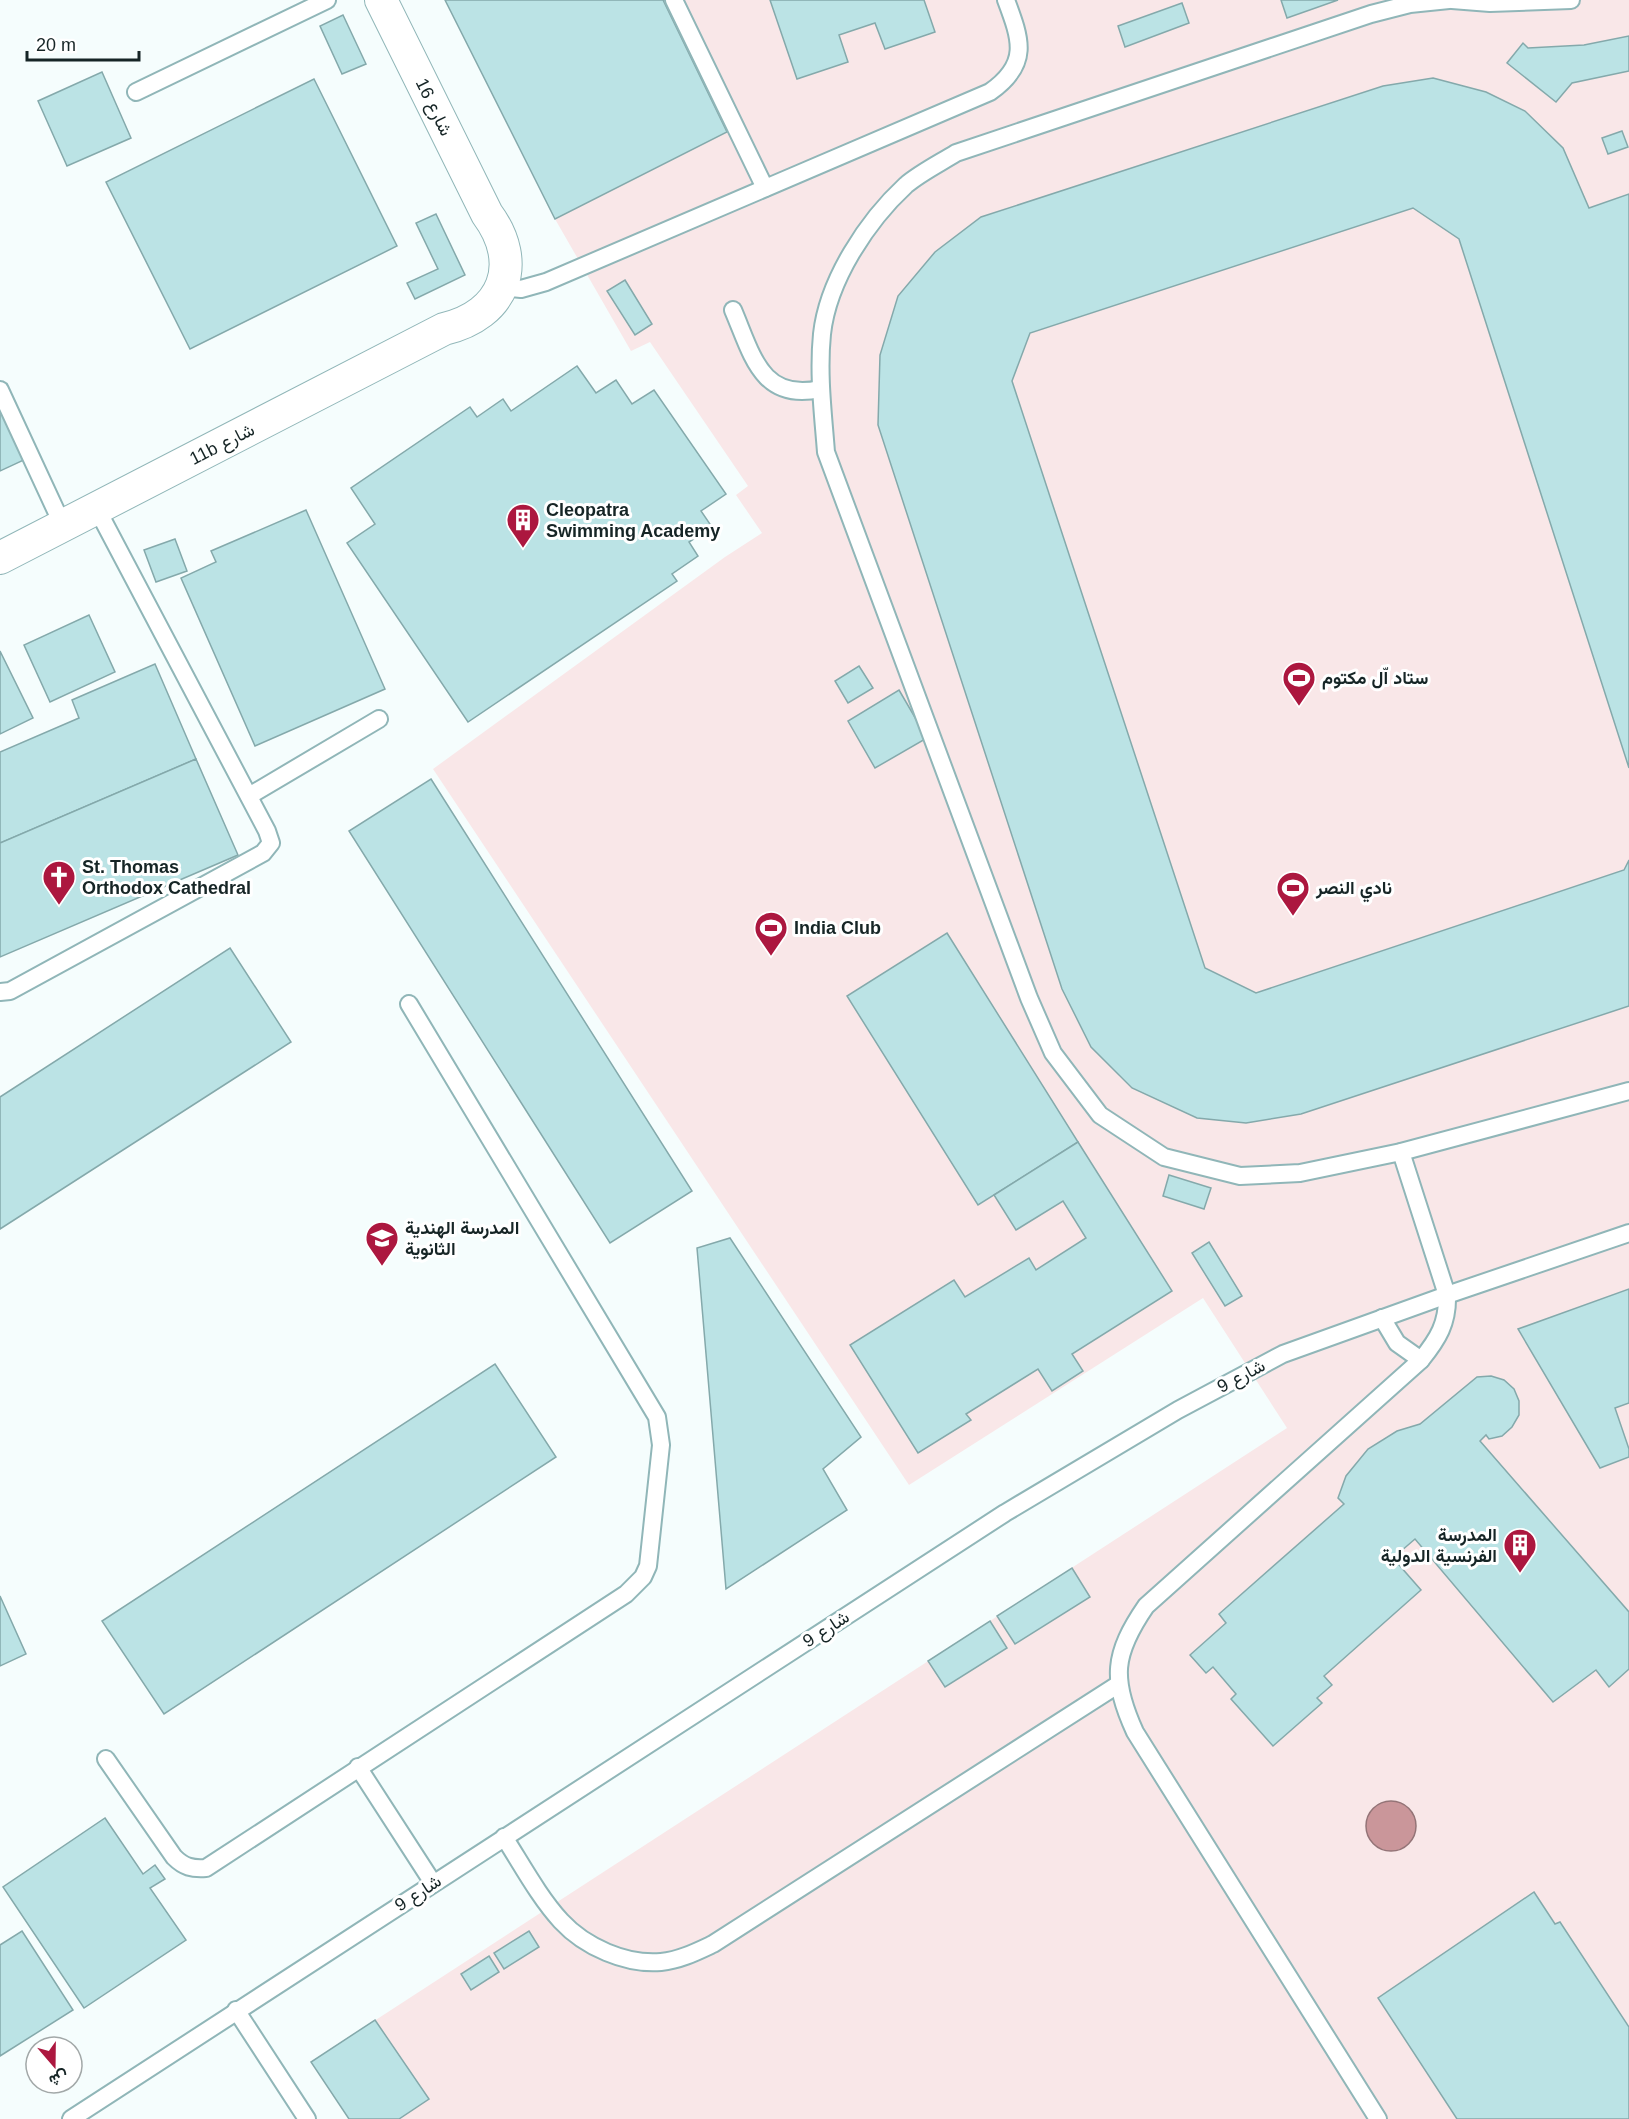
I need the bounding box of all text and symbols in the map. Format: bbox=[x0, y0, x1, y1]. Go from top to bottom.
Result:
scale bar bbox=[27, 24, 140, 62]
text: 20 m bbox=[36, 35, 76, 55]
street label: شارع 16 bbox=[410, 75, 456, 140]
street label: 11b شارع bbox=[186, 419, 259, 471]
place label: Cleopatra Swimming Academy bbox=[546, 500, 720, 541]
building icon: Cleopatra Swimming Academy bbox=[505, 502, 541, 549]
sports icon: ستاد اّل مكتوم bbox=[1281, 660, 1317, 707]
place label: ستاد اّل مكتوم bbox=[1322, 666, 1428, 690]
place label: St. Thomas Orthodox Cathedral bbox=[82, 857, 251, 898]
church icon: St. Thomas Orthodox Cathedral bbox=[41, 859, 77, 906]
sports icon: نادي النصر bbox=[1275, 870, 1311, 917]
place label: نادي النصر bbox=[1315, 878, 1392, 903]
sports icon: India Club bbox=[753, 910, 789, 957]
place label: India Club bbox=[794, 918, 881, 938]
place label: المدرسة الهندية الثانوية bbox=[405, 1218, 519, 1260]
school or university icon: المدرسة الهندية الثانوية bbox=[364, 1220, 400, 1267]
street label: شارع 9 bbox=[1214, 1355, 1269, 1399]
place label: المدرسة الفرنسية الدولية bbox=[1381, 1525, 1497, 1567]
building icon: المدرسة الفرنسية الدولية bbox=[1502, 1527, 1538, 1574]
street label: شارع 9 bbox=[799, 1607, 854, 1653]
street label: شارع 9 bbox=[391, 1871, 446, 1917]
north arrow bbox=[24, 2035, 84, 2095]
text: ش bbox=[47, 2066, 71, 2090]

